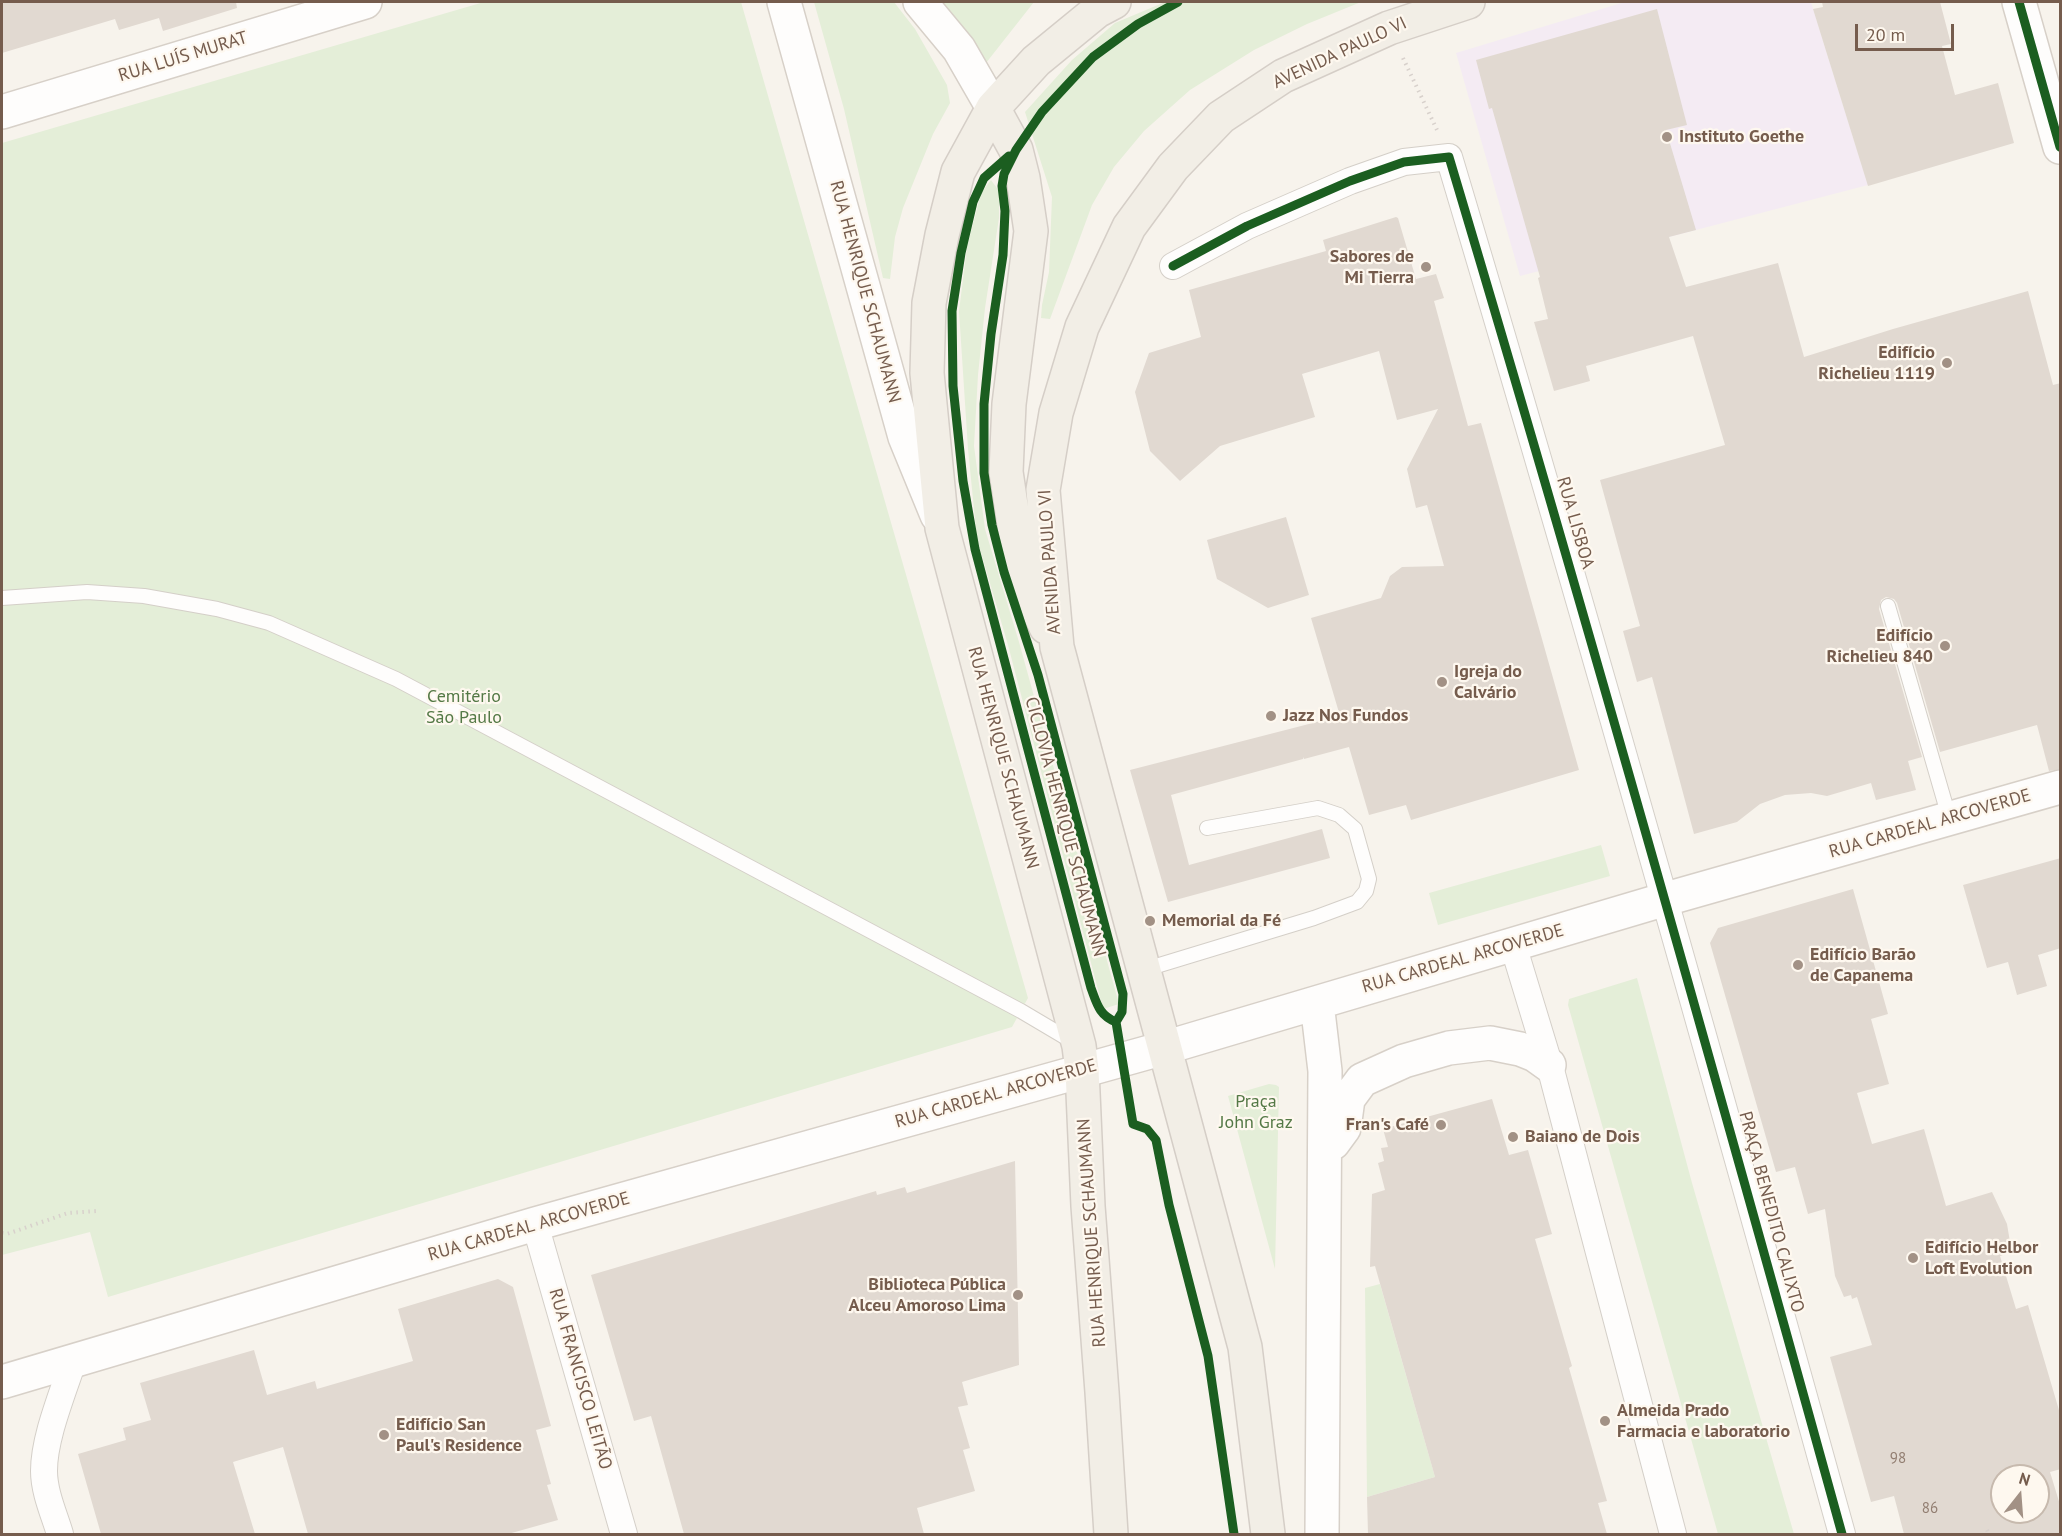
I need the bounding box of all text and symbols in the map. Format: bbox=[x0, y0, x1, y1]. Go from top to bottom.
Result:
street label: AVENIDA PAULO VI bbox=[1270, 12, 1410, 94]
scale bar bbox=[1858, 12, 1957, 50]
text: 20 m bbox=[1866, 23, 1905, 46]
street label: RUA LUÍS MURAT bbox=[116, 27, 250, 87]
place label: Instituto Goethe bbox=[1679, 126, 1804, 148]
marker: Instituto Goethe bbox=[1660, 130, 1674, 144]
street label: RUA HENRIQUE SCHAUMANN bbox=[825, 178, 905, 406]
place label: Sabores de Mi Tierra bbox=[1330, 246, 1414, 288]
marker: Sabores de Mi Tierra bbox=[1419, 260, 1433, 274]
place label: Edifício Richelieu 1119 bbox=[1818, 342, 1935, 385]
marker: Edifício Richelieu 1119 bbox=[1940, 356, 1954, 370]
street label: RUA LISBOA bbox=[1552, 474, 1598, 572]
street label: AVENIDA PAULO VI bbox=[1034, 489, 1066, 635]
place label: Edifício Richelieu 840 bbox=[1826, 625, 1933, 668]
marker: Edifício Richelieu 840 bbox=[1938, 639, 1952, 653]
street label: RUA HENRIQUE SCHAUMANN bbox=[963, 644, 1043, 872]
place label: Igreja do Calvário bbox=[1454, 661, 1522, 704]
marker: Igreja do Calvário bbox=[1435, 675, 1449, 689]
park label: Cemitério São Paulo bbox=[426, 686, 502, 728]
street label: CICLOVIA HENRIQUE SCHAUMANN bbox=[1020, 695, 1110, 959]
place label: Jazz Nos Fundos bbox=[1283, 705, 1408, 727]
marker: Jazz Nos Fundos bbox=[1264, 709, 1278, 723]
street label: RUA CARDEAL ARCOVERDE bbox=[1827, 785, 2033, 863]
place label: Memorial da Fé bbox=[1162, 910, 1281, 932]
marker: Memorial da Fé bbox=[1143, 914, 1157, 928]
street label: RUA CARDEAL ARCOVERDE bbox=[1360, 920, 1566, 998]
place label: Edifício Barão de Capanema bbox=[1810, 944, 1916, 986]
marker: Edifício Barão de Capanema bbox=[1791, 958, 1805, 972]
street label: RUA CARDEAL ARCOVERDE bbox=[893, 1055, 1099, 1133]
park label: Praça John Graz bbox=[1219, 1091, 1293, 1134]
street label: PRAÇA BENEDITO CALIXTO bbox=[1734, 1109, 1808, 1315]
place label: Fran's Café bbox=[1346, 1114, 1429, 1136]
street label: RUA HENRIQUE SCHAUMANN bbox=[1073, 1118, 1111, 1348]
marker: Fran's Café bbox=[1434, 1118, 1448, 1132]
place label: Baiano de Dois bbox=[1525, 1126, 1640, 1148]
marker: Baiano de Dois bbox=[1506, 1130, 1520, 1144]
street label: RUA CARDEAL ARCOVERDE bbox=[426, 1188, 632, 1266]
place label: Edifício Helbor Loft Evolution bbox=[1925, 1237, 2038, 1280]
marker: Edifício Helbor Loft Evolution bbox=[1906, 1251, 1920, 1265]
place label: Biblioteca Pública Alceu Amoroso Lima bbox=[849, 1274, 1006, 1316]
street label: RUA FRANCISCO LEITÃO bbox=[544, 1286, 616, 1472]
marker: Biblioteca Pública Alceu Amoroso Lima bbox=[1011, 1288, 1025, 1302]
place label: Almeida Prado Farmacia e laboratorio bbox=[1617, 1400, 1790, 1442]
place label: Edifício San Paul's Residence bbox=[396, 1414, 522, 1456]
marker: Almeida Prado Farmacia e laboratorio bbox=[1598, 1414, 1612, 1428]
marker: Edifício San Paul's Residence bbox=[377, 1428, 391, 1442]
house number: 98 bbox=[1890, 1450, 1906, 1468]
north arrow bbox=[1990, 1464, 2050, 1524]
text: N bbox=[2017, 1468, 2033, 1490]
house number: 86 bbox=[1922, 1500, 1938, 1518]

